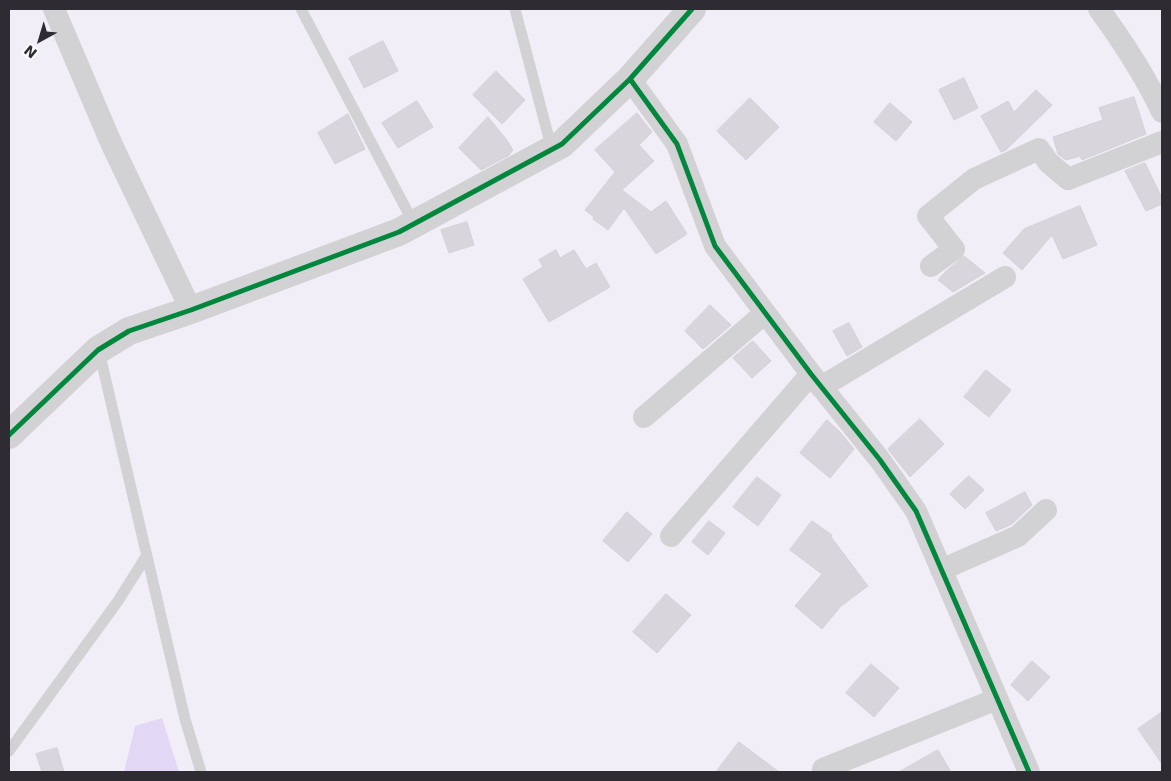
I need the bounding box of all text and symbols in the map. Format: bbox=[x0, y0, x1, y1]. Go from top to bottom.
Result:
north arrow bbox=[15, 15, 65, 65]
text: N bbox=[21, 42, 40, 62]

